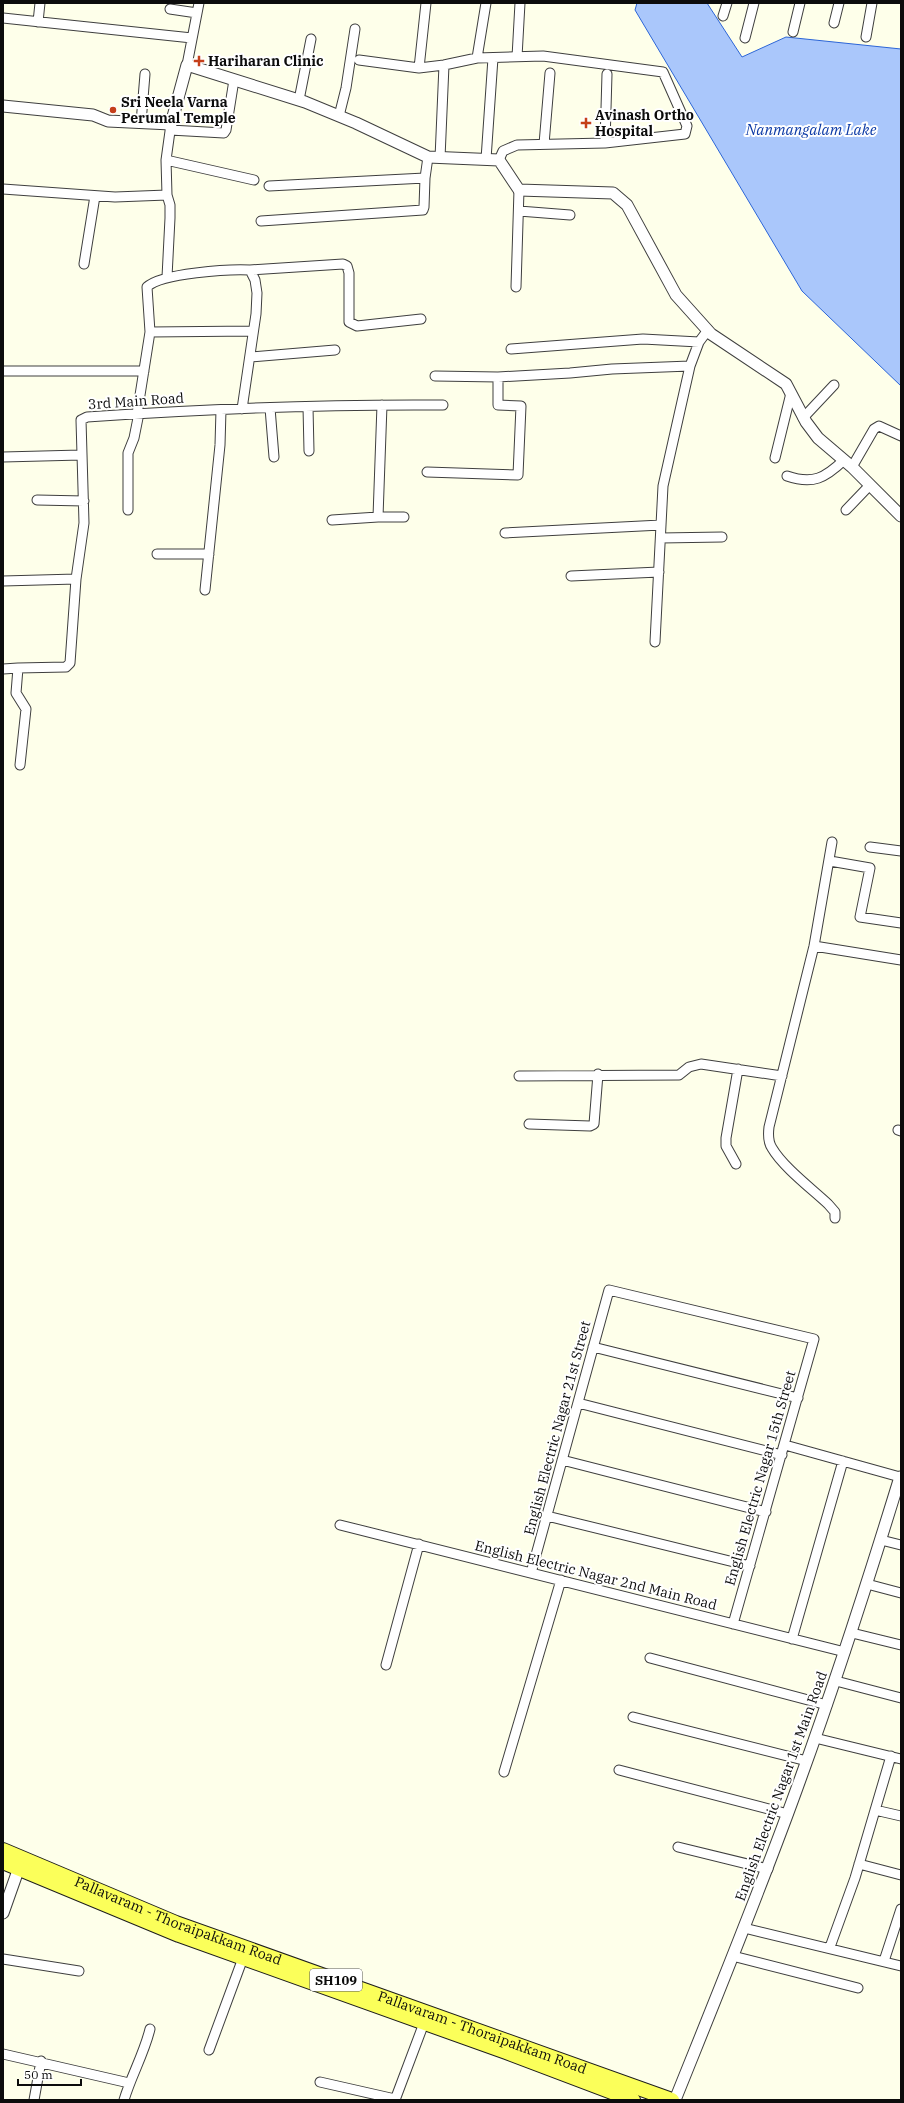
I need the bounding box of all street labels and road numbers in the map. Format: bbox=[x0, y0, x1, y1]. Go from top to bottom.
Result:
street label: 3rd Main Road bbox=[87, 389, 185, 413]
street label: English Electric Nagar 21st Street bbox=[520, 1319, 594, 1537]
street label: English Electric Nagar 15th Street bbox=[721, 1368, 799, 1588]
street label: English Electric Nagar 2nd Main Road bbox=[473, 1536, 719, 1614]
street label: English Electric Nagar 1st Main Road bbox=[731, 1668, 831, 1903]
street label: Pallavaram - Thoraipakkam Road bbox=[72, 1872, 285, 1969]
road number: SH109 bbox=[310, 1969, 362, 1991]
street label: Pallavaram - Thoraipakkam Road bbox=[375, 1987, 590, 2078]

